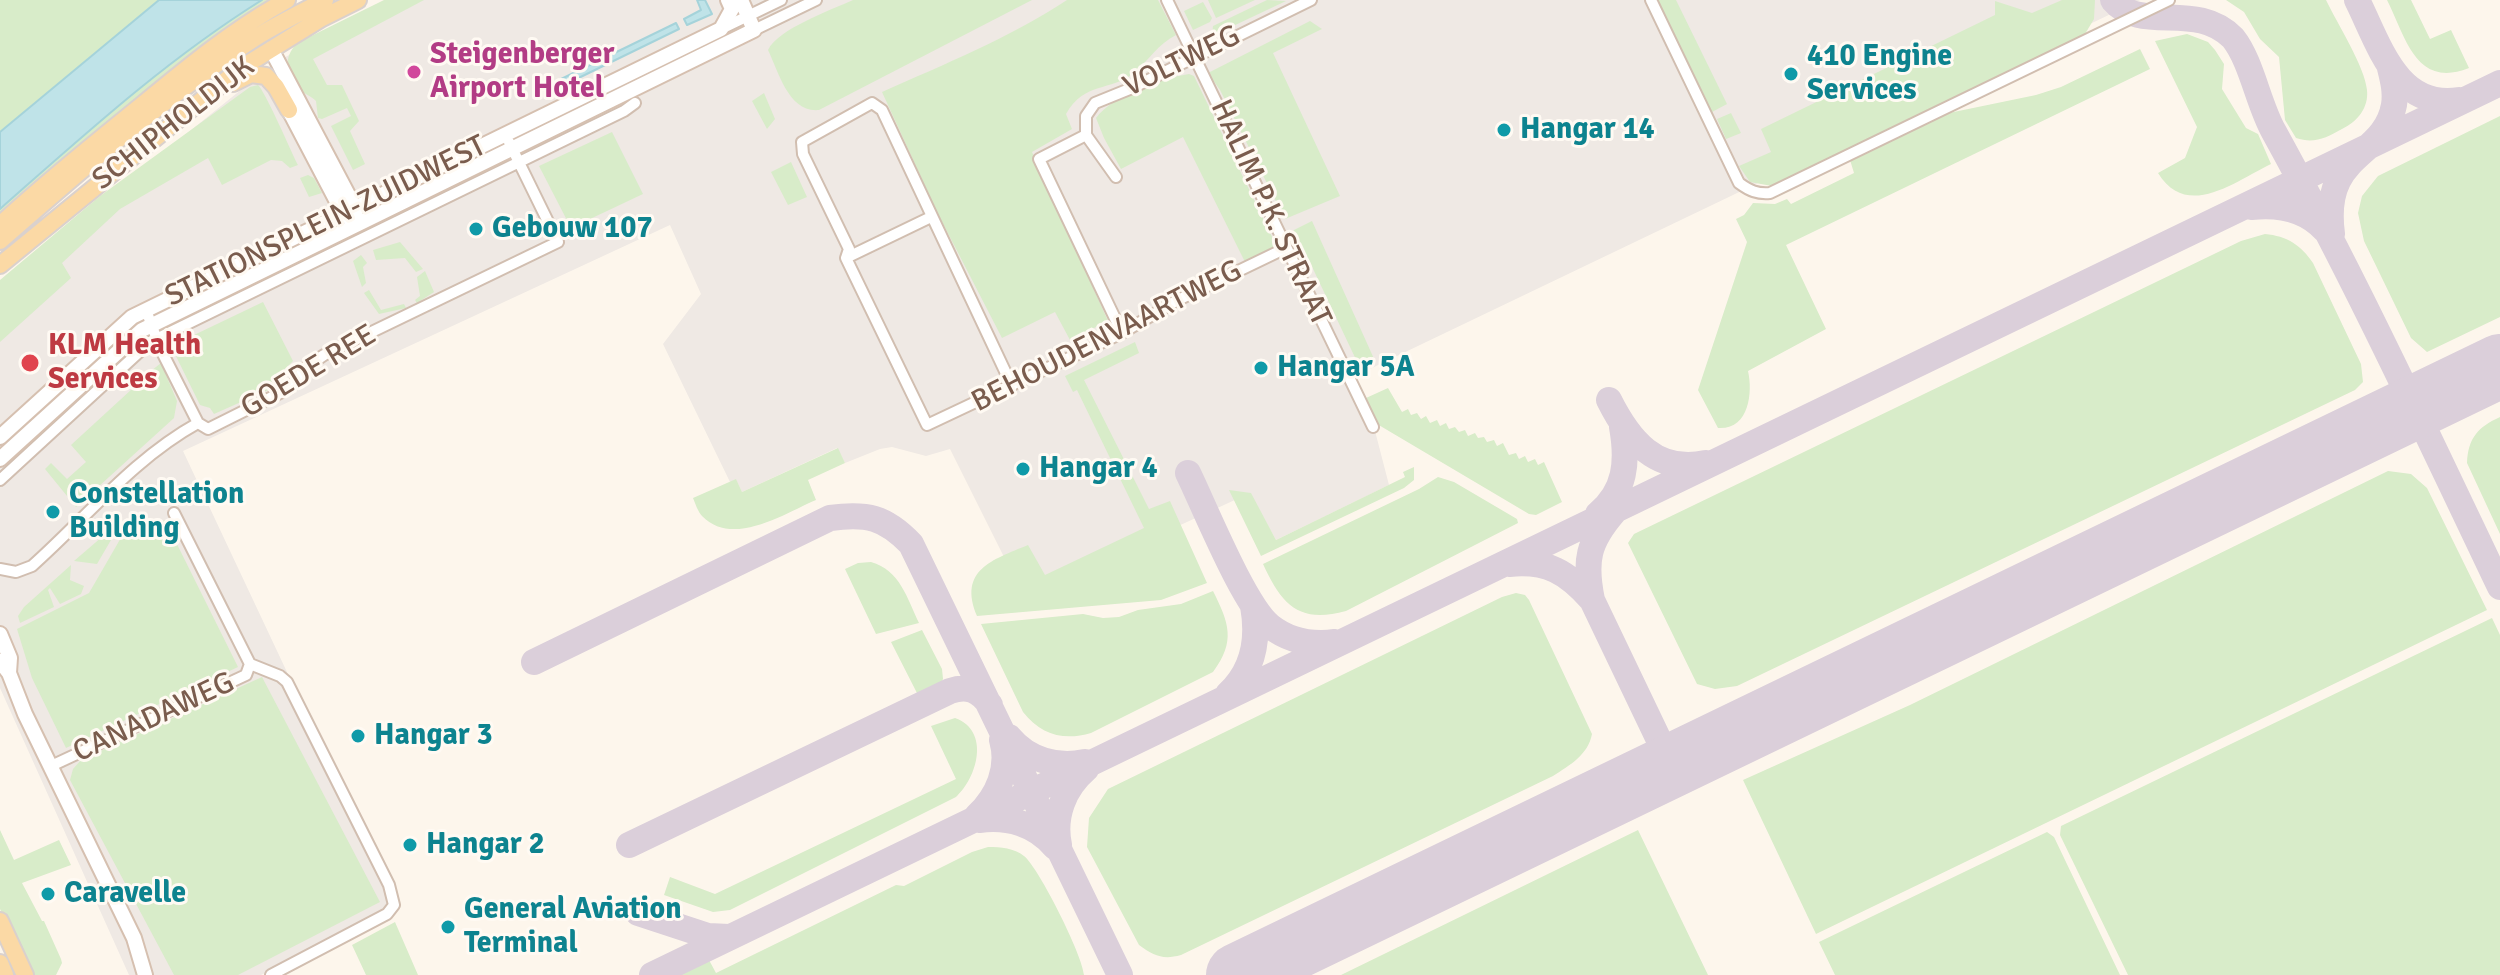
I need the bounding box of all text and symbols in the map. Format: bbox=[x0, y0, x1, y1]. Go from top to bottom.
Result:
street label: VOLTWEG bbox=[1118, 18, 1246, 106]
place label: Steigenberger Airport Hotel bbox=[430, 37, 614, 108]
place label: 410 Engine Services bbox=[1807, 39, 1952, 110]
street label: SCHIPHOLDIJK bbox=[86, 50, 262, 198]
marker: Steigenberger Airport Hotel bbox=[405, 63, 423, 81]
marker: 410 Engine Services bbox=[1782, 65, 1800, 83]
street label: HALIM P.K. STRAAT bbox=[1202, 94, 1338, 332]
place label: Hangar 14 bbox=[1520, 112, 1655, 148]
marker: Hangar 14 bbox=[1495, 121, 1513, 139]
street label: STATIONSPLEIN-ZUIDWEST bbox=[160, 129, 492, 315]
place label: Gebouw 107 bbox=[492, 211, 653, 247]
marker: Gebouw 107 bbox=[467, 220, 485, 238]
street label: BEHOUDENVAARTWEG bbox=[966, 253, 1248, 421]
street label: GOEDE REE bbox=[235, 318, 383, 426]
place label: KLM Health Services bbox=[48, 328, 201, 398]
place label: Hangar 5A bbox=[1277, 350, 1415, 386]
marker: KLM Health Services bbox=[19, 352, 41, 374]
marker: Hangar 5A bbox=[1252, 359, 1270, 377]
place label: Hangar 4 bbox=[1039, 451, 1158, 487]
marker: Hangar 4 bbox=[1014, 460, 1032, 478]
place label: Constellation Building bbox=[69, 477, 244, 548]
marker: Constellation Building bbox=[44, 503, 62, 521]
street label: CANADAWEG bbox=[68, 665, 240, 771]
place label: Hangar 3 bbox=[374, 718, 493, 754]
marker: Hangar 3 bbox=[349, 727, 367, 745]
place label: Hangar 2 bbox=[426, 827, 545, 863]
marker: Hangar 2 bbox=[401, 836, 419, 854]
place label: Caravelle bbox=[64, 876, 186, 912]
marker: Caravelle bbox=[39, 885, 57, 903]
place label: General Aviation Terminal bbox=[464, 892, 682, 962]
marker: General Aviation Terminal bbox=[439, 918, 457, 936]

